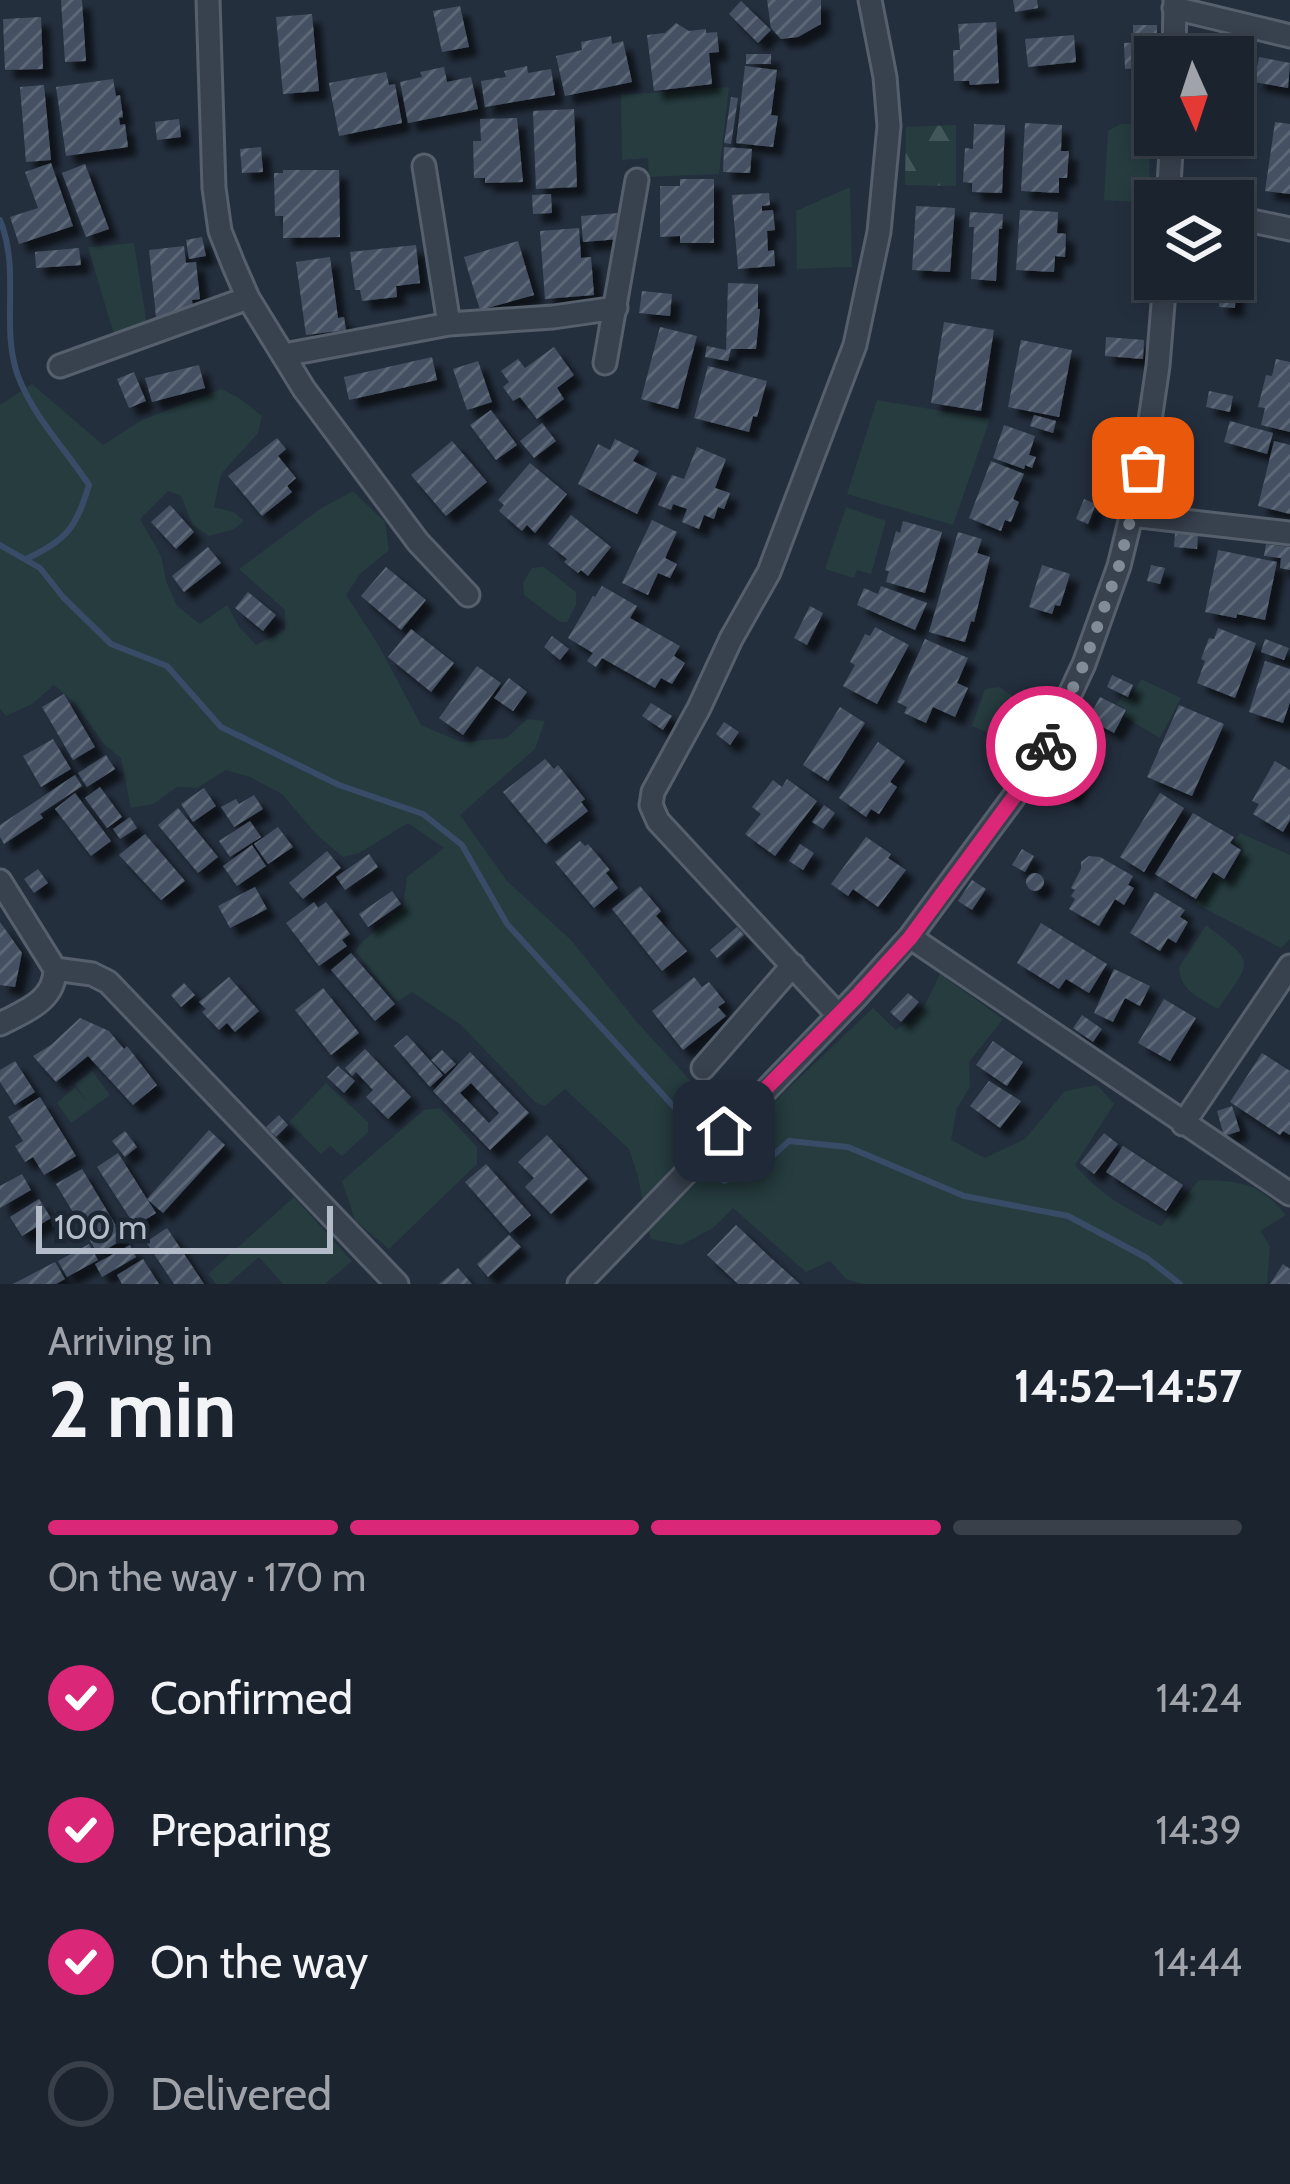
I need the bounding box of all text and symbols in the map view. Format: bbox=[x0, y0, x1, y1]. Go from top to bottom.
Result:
north arrow bbox=[1134, 36, 1254, 156]
map controls bbox=[1134, 36, 1254, 300]
button: layers bbox=[1134, 180, 1254, 300]
pin bbox=[1092, 417, 1194, 519]
icon: bag bbox=[1110, 435, 1176, 501]
courier bbox=[986, 686, 1106, 806]
icon: bike bbox=[1013, 713, 1079, 779]
pin bbox=[673, 1080, 775, 1182]
icon: home bbox=[691, 1098, 757, 1164]
scale bar bbox=[36, 1200, 333, 1253]
text: 100 m bbox=[54, 1207, 147, 1247]
text: Arriving in bbox=[48, 1317, 212, 1365]
text: 14:52–14:57 bbox=[1014, 1359, 1242, 1413]
text: 2 min bbox=[48, 1362, 236, 1457]
text: On the way · 170 m bbox=[48, 1553, 366, 1601]
icon: check bbox=[48, 1665, 114, 1731]
text: Confirmed bbox=[150, 1671, 353, 1725]
text: 14:24 bbox=[1156, 1674, 1242, 1722]
icon: check bbox=[48, 1797, 114, 1863]
text: Preparing bbox=[150, 1803, 330, 1857]
text: 14:39 bbox=[1155, 1806, 1242, 1854]
icon: check bbox=[48, 1929, 114, 1995]
text: On the way bbox=[150, 1935, 368, 1989]
text: 14:44 bbox=[1154, 1938, 1242, 1986]
text: Delivered bbox=[150, 2067, 332, 2121]

